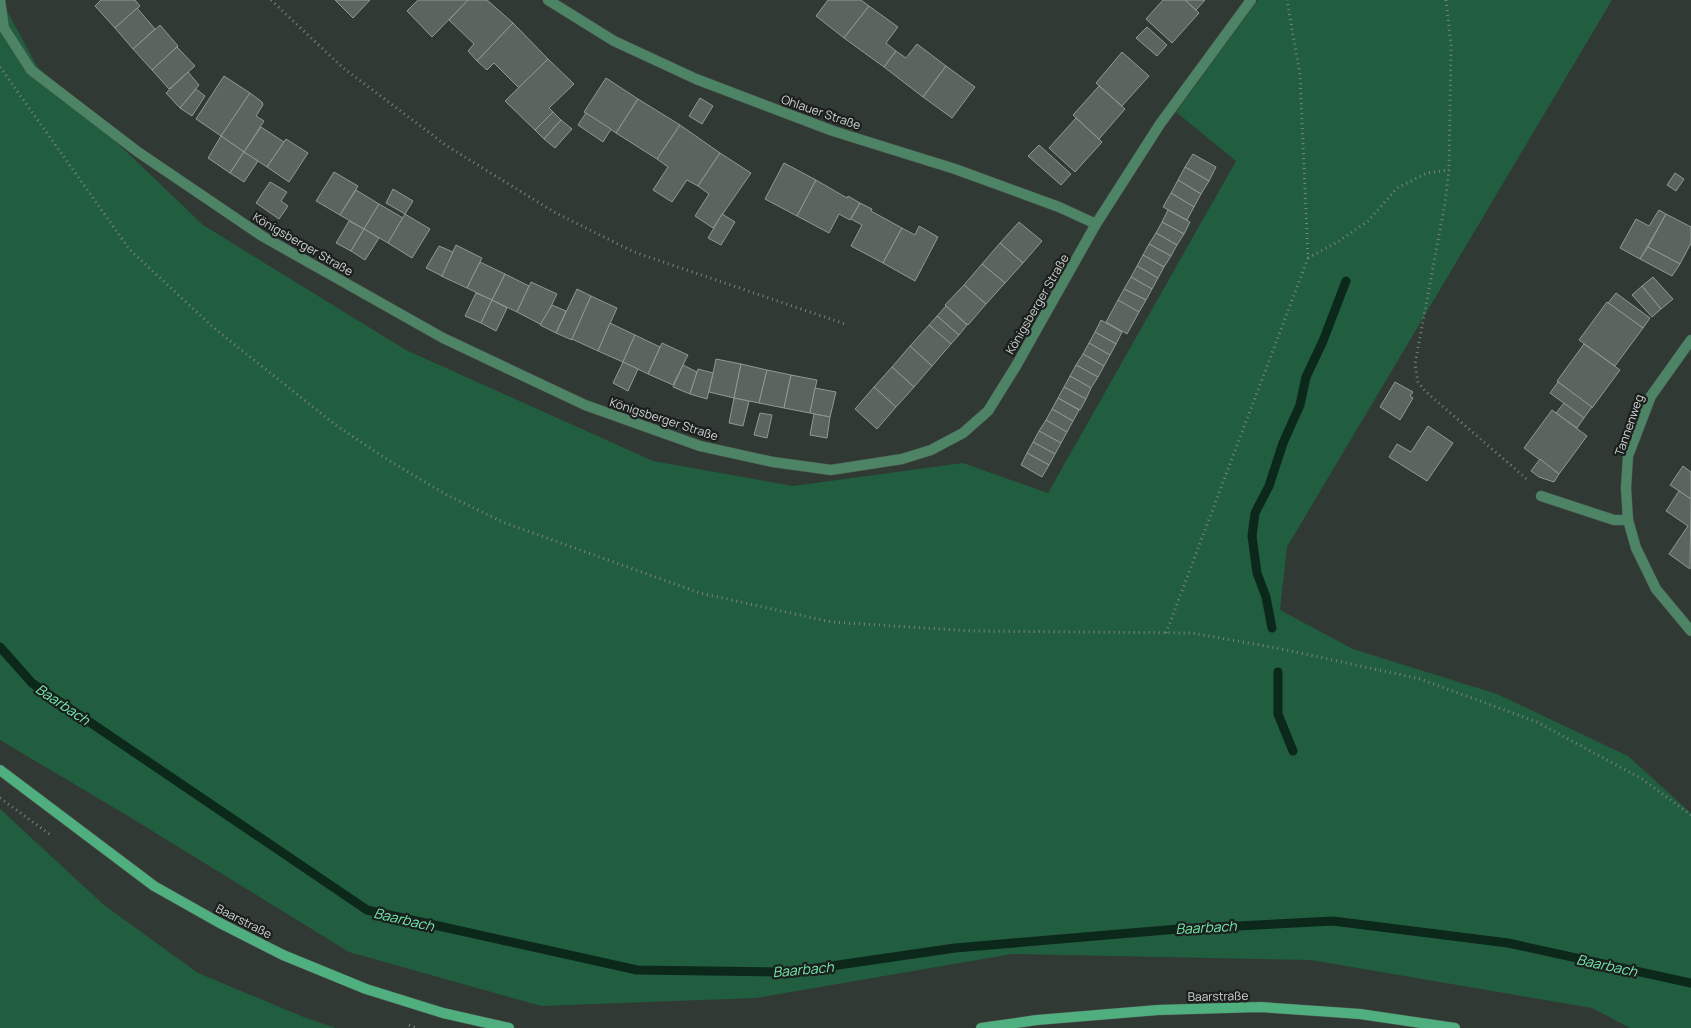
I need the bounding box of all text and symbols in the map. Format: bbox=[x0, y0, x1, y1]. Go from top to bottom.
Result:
street label: Ohlauer Straße bbox=[779, 90, 863, 134]
street label: Königsberger Straße bbox=[250, 208, 356, 280]
street label: Königsberger Straße bbox=[1001, 251, 1073, 357]
street label: Tannenweg bbox=[1611, 392, 1647, 458]
street label: Königsberger Straße bbox=[608, 393, 720, 445]
water label: Baarbach bbox=[32, 679, 94, 729]
street label: Baarstraße bbox=[213, 900, 275, 942]
water label: Baarbach bbox=[372, 903, 437, 935]
water label: Baarbach bbox=[1175, 916, 1238, 938]
water label: Baarbach bbox=[1575, 949, 1640, 981]
water label: Baarbach bbox=[772, 957, 835, 981]
street label: Baarstraße bbox=[1187, 987, 1249, 1005]

